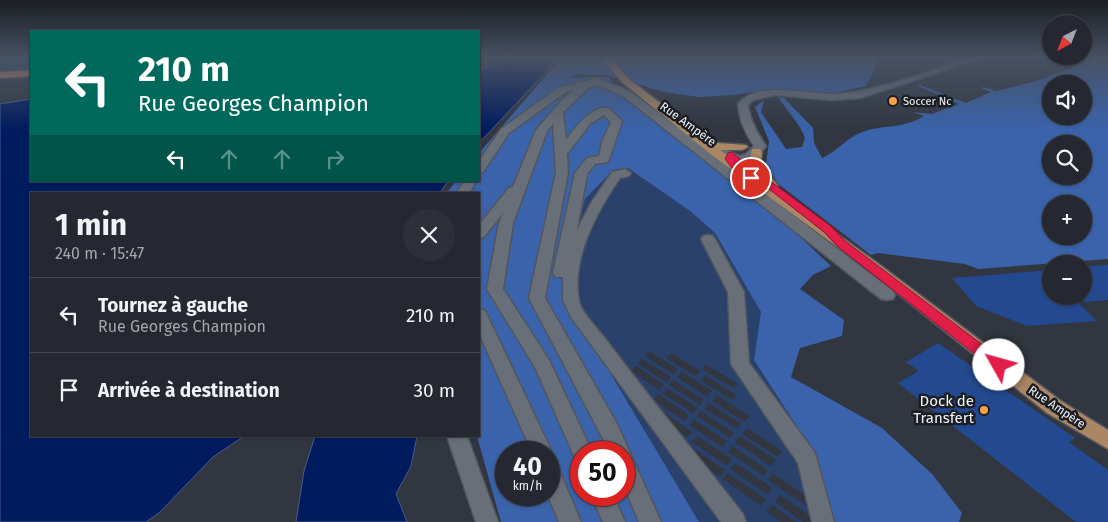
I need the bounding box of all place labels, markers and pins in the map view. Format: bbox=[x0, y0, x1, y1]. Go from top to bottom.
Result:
marker: Soccer Nc bbox=[887, 95, 899, 107]
place label: Soccer Nc bbox=[903, 95, 951, 108]
pin bbox=[730, 157, 772, 199]
place label: Dock de Transfert bbox=[913, 392, 975, 427]
marker: Dock de Transfert bbox=[978, 404, 990, 416]

